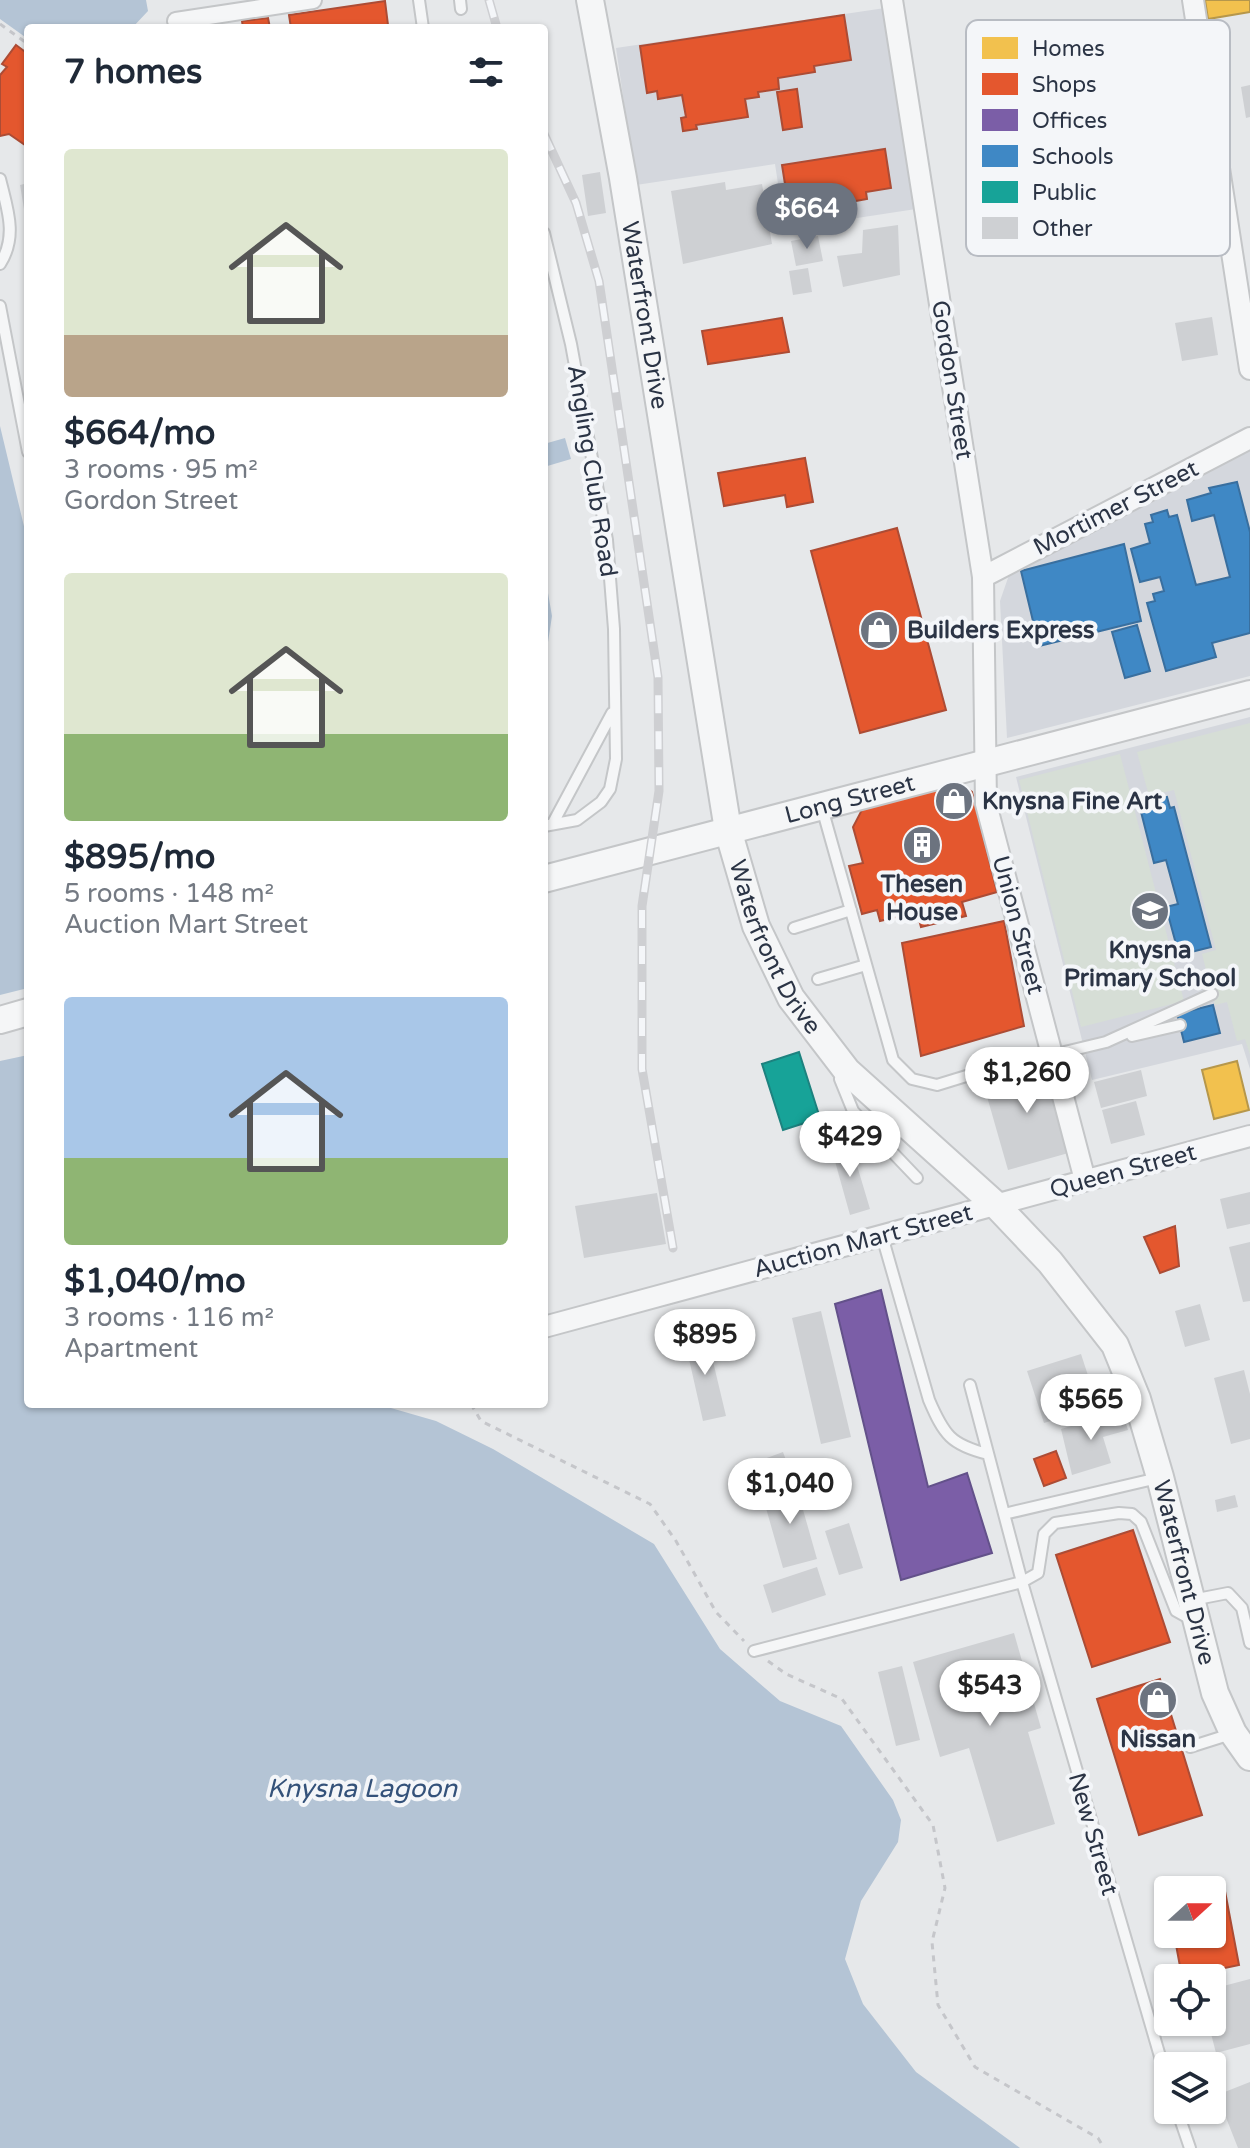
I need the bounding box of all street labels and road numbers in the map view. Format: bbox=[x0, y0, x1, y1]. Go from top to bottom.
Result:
street label: Waterfront Drive bbox=[616, 219, 675, 411]
street label: Gordon Street bbox=[925, 298, 979, 462]
street label: Angling Club Road bbox=[561, 363, 623, 579]
street label: Mortimer Street bbox=[1029, 454, 1203, 562]
street label: Long Street bbox=[782, 768, 918, 830]
street label: Union Street bbox=[986, 852, 1050, 998]
street label: Waterfront Drive bbox=[723, 856, 828, 1040]
street label: Queen Street bbox=[1047, 1138, 1199, 1204]
street label: Auction Mart Street bbox=[750, 1198, 976, 1284]
street label: Waterfront Drive bbox=[1147, 1477, 1222, 1668]
street label: New Street bbox=[1062, 1769, 1124, 1899]

